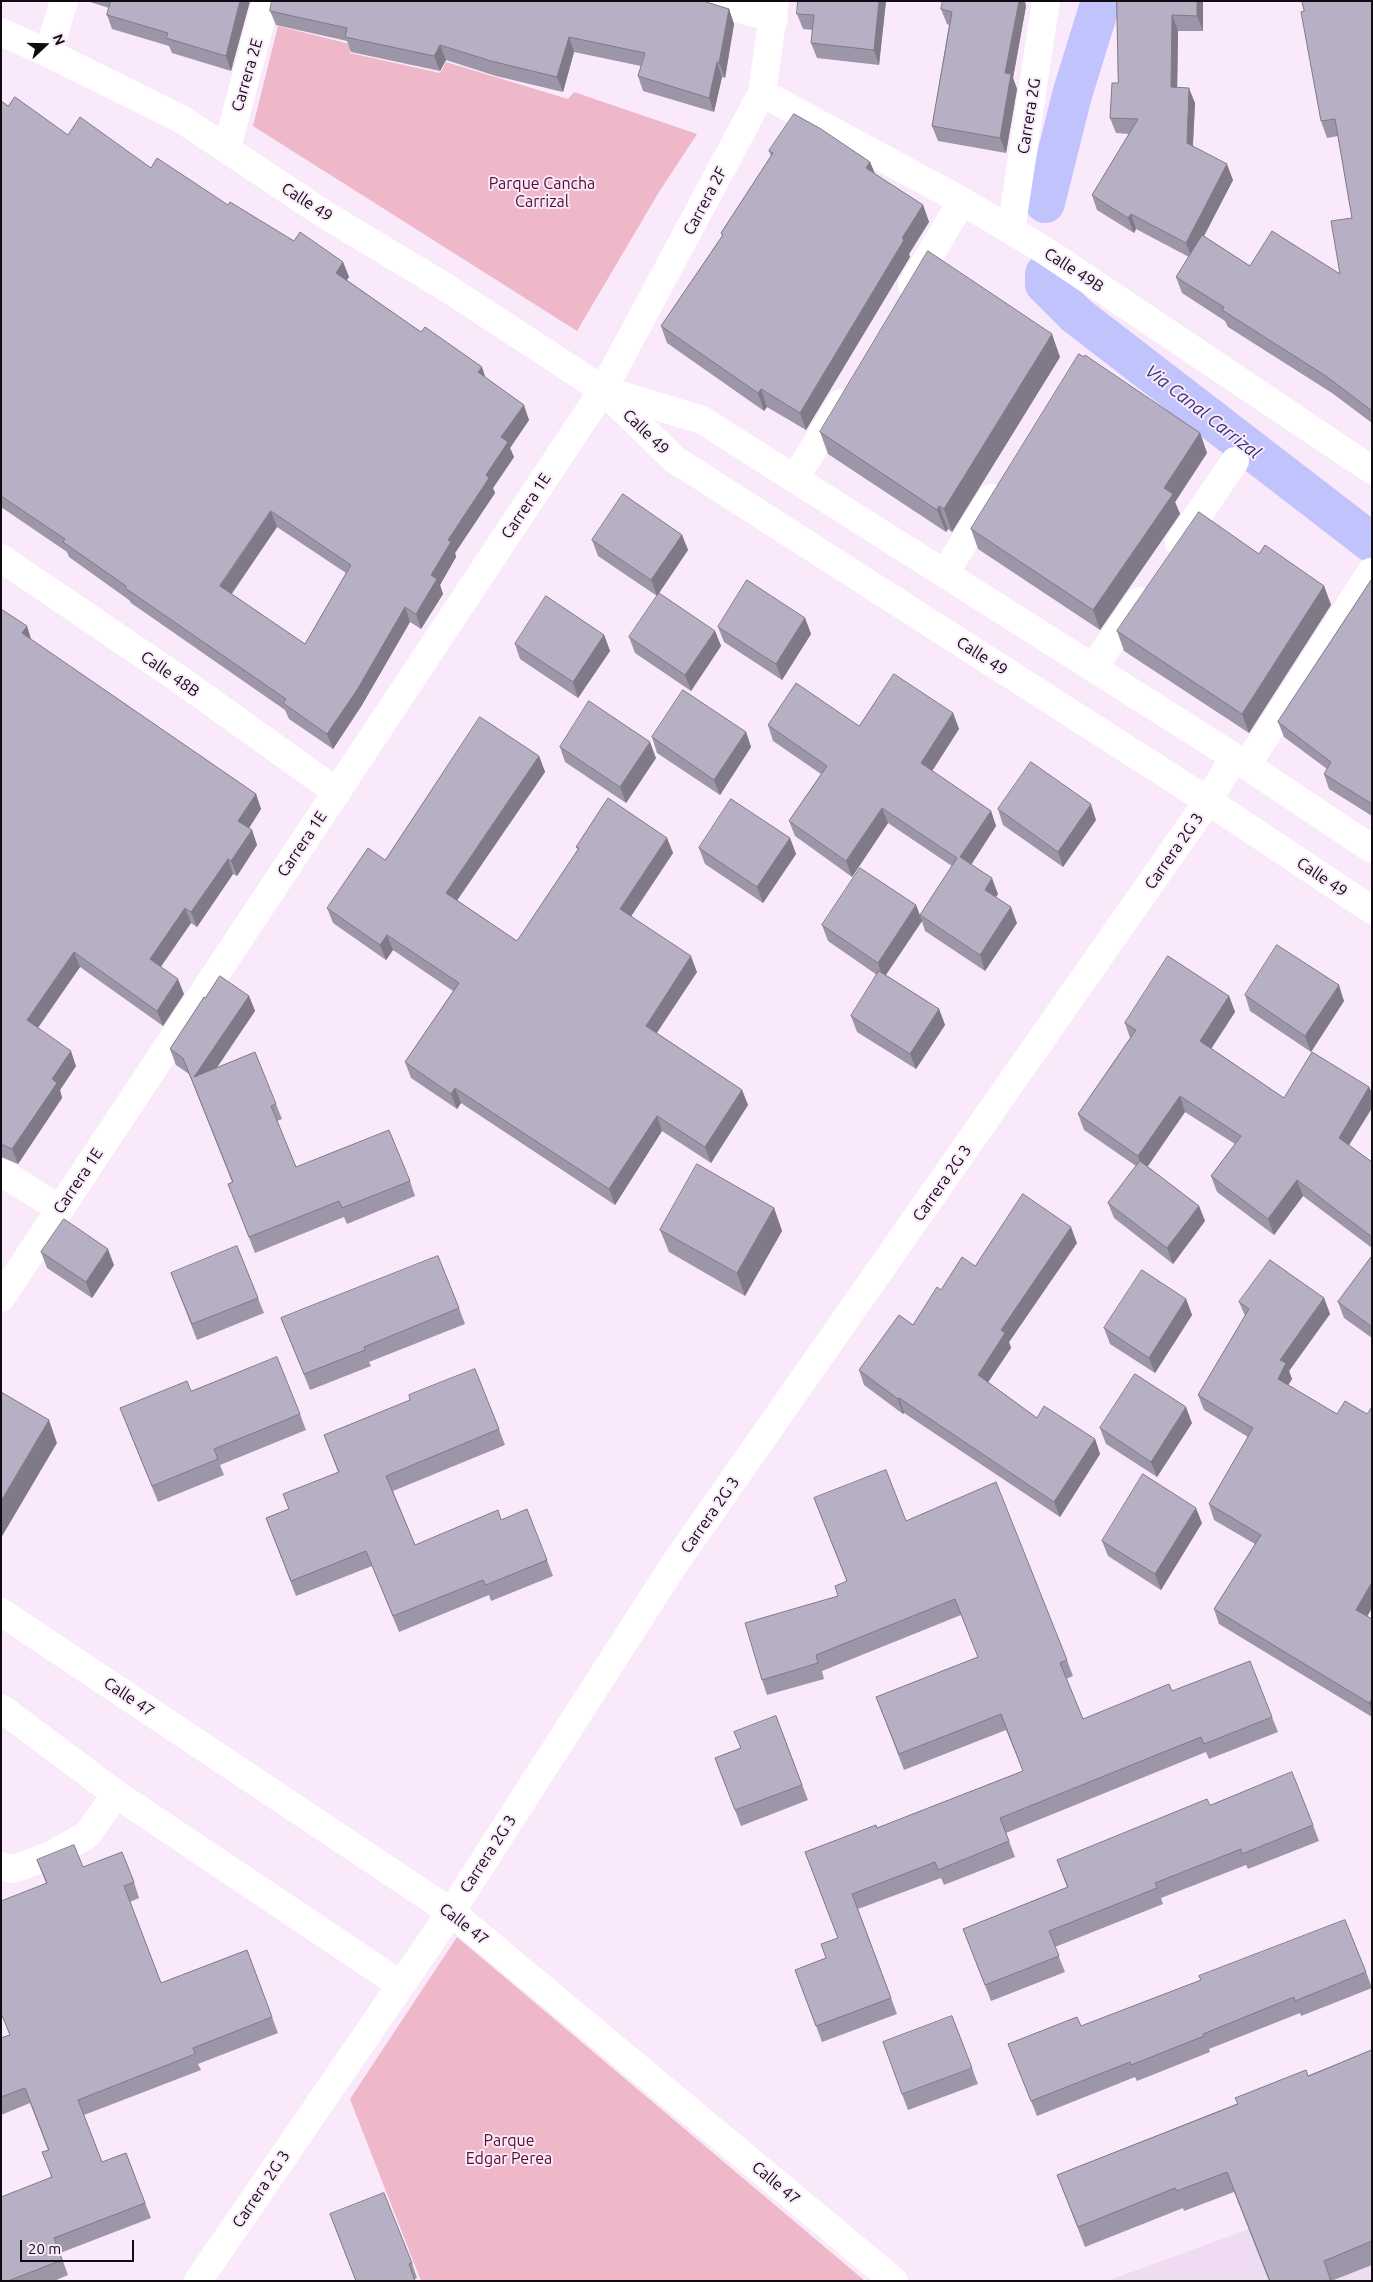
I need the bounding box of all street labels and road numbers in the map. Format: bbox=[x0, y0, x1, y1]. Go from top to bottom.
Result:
street label: Carrera 2E bbox=[227, 36, 267, 114]
street label: Carrera 2G bbox=[1014, 77, 1044, 155]
street label: Carrera 2F bbox=[679, 164, 731, 238]
street label: Calle 49 bbox=[278, 178, 336, 226]
street label: Calle 49B bbox=[1041, 244, 1107, 296]
street label: Calle 49 bbox=[619, 405, 673, 459]
street label: Carrera 1E bbox=[497, 470, 555, 542]
street label: Calle 49 bbox=[953, 632, 1011, 680]
street label: Calle 48B bbox=[137, 647, 203, 701]
street label: Carrera 1E bbox=[273, 808, 331, 880]
street label: Carrera 2G 3 bbox=[1141, 809, 1207, 893]
street label: Calle 49 bbox=[1293, 853, 1351, 901]
street label: Carrera 2G 3 bbox=[909, 1141, 975, 1225]
street label: Carrera 1E bbox=[49, 1145, 107, 1217]
street label: Carrera 2G 3 bbox=[677, 1473, 743, 1557]
street label: Calle 47 bbox=[100, 1673, 158, 1721]
street label: Carrera 2G 3 bbox=[456, 1811, 520, 1897]
street label: Calle 47 bbox=[436, 1899, 492, 1949]
street label: Carrera 2G 3 bbox=[228, 2147, 294, 2231]
street label: Calle 47 bbox=[748, 2157, 804, 2209]

